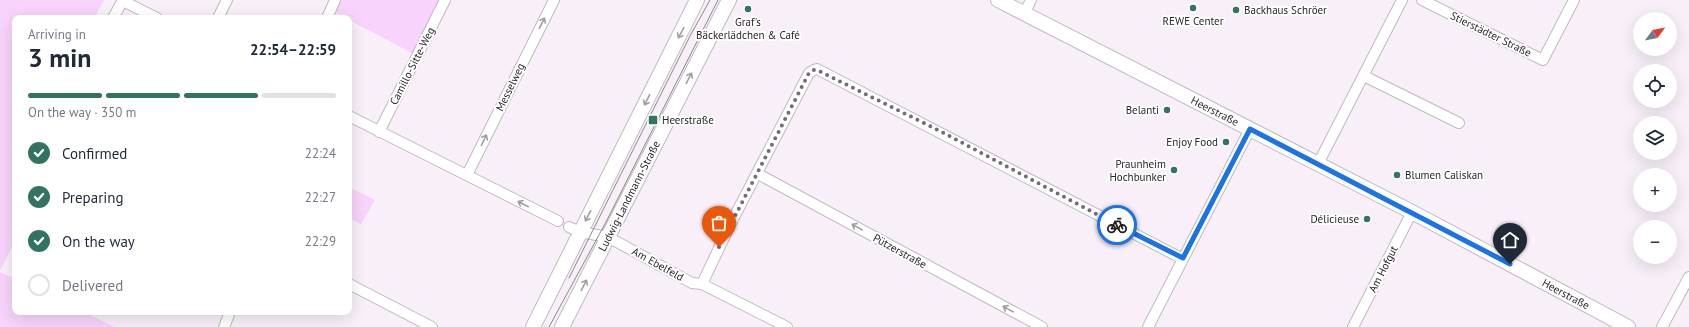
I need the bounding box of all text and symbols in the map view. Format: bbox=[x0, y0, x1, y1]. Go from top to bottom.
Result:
marker: REWE Center bbox=[1188, 3, 1198, 13]
place label: Backhaus Schröer bbox=[1244, 3, 1327, 17]
marker: Graf's Bäckerlädchen & Café bbox=[743, 4, 753, 14]
marker: Backhaus Schröer bbox=[1231, 5, 1241, 15]
street label: Stierstädter Straße bbox=[1448, 8, 1534, 60]
north arrow bbox=[1633, 12, 1677, 56]
map controls bbox=[1633, 12, 1677, 264]
place label: REWE Center bbox=[1163, 14, 1224, 28]
place label: Graf's Bäckerlädchen & Café bbox=[696, 15, 800, 42]
one-way arrow bbox=[539, 17, 546, 29]
street label: Camillo-Sitte-Weg bbox=[386, 25, 438, 107]
text: Arriving in bbox=[28, 26, 86, 43]
one-way arrow bbox=[677, 26, 684, 38]
text: 22:54–22:59 bbox=[250, 40, 336, 59]
text: 3 min bbox=[28, 41, 91, 74]
street label: Messelweg bbox=[492, 61, 528, 113]
button: locate bbox=[1633, 64, 1677, 108]
one-way arrow bbox=[686, 72, 693, 84]
one-way arrow bbox=[643, 93, 650, 105]
street label: Heerstraße bbox=[1189, 93, 1242, 129]
place label: Belanti bbox=[1126, 103, 1159, 117]
text: On the way · 350 m bbox=[28, 104, 136, 121]
marker: Belanti bbox=[1162, 105, 1172, 115]
place label: Heerstraße bbox=[662, 113, 714, 127]
marker: Heerstraße bbox=[647, 114, 659, 126]
button: layers bbox=[1633, 116, 1677, 160]
one-way arrow bbox=[481, 134, 488, 146]
place label: Enjoy Food bbox=[1166, 135, 1218, 149]
marker: Enjoy Food bbox=[1221, 137, 1231, 147]
street label: Ludwig-Landmann-Straße bbox=[595, 138, 663, 254]
icon: check bbox=[28, 142, 50, 164]
text: Confirmed bbox=[62, 144, 127, 163]
text: 22:24 bbox=[305, 145, 336, 162]
place label: Praunheim Hochbunker bbox=[1109, 157, 1166, 184]
marker: Praunheim Hochbunker bbox=[1169, 165, 1179, 175]
place label: Blumen Caliskan bbox=[1405, 168, 1483, 182]
button: + bbox=[1633, 168, 1677, 212]
marker: Blumen Caliskan bbox=[1392, 170, 1402, 180]
icon: check bbox=[28, 186, 50, 208]
text: Preparing bbox=[62, 188, 124, 207]
text: 22:27 bbox=[305, 189, 336, 206]
one-way arrow bbox=[517, 200, 529, 207]
courier bbox=[1097, 205, 1137, 245]
pin bbox=[702, 206, 736, 247]
one-way arrow bbox=[584, 210, 592, 222]
icon: bag bbox=[708, 212, 730, 234]
place label: Délicieuse bbox=[1310, 212, 1359, 226]
icon: bike bbox=[1106, 214, 1128, 236]
marker: Délicieuse bbox=[1362, 214, 1372, 224]
button: − bbox=[1633, 220, 1677, 264]
one-way arrow bbox=[851, 223, 863, 231]
pin bbox=[1493, 223, 1527, 264]
icon: home bbox=[1499, 229, 1521, 251]
icon: check bbox=[28, 230, 50, 252]
street label: Pützerstraße bbox=[871, 231, 930, 272]
text: On the way bbox=[62, 232, 135, 251]
text: 22:29 bbox=[305, 233, 336, 250]
street label: Am Hofgut bbox=[1365, 243, 1401, 295]
street label: Am Ebelfeld bbox=[630, 244, 686, 284]
text: Delivered bbox=[62, 276, 123, 295]
street label: Heerstraße bbox=[1540, 276, 1593, 313]
one-way arrow bbox=[581, 280, 588, 292]
one-way arrow bbox=[1002, 305, 1014, 313]

